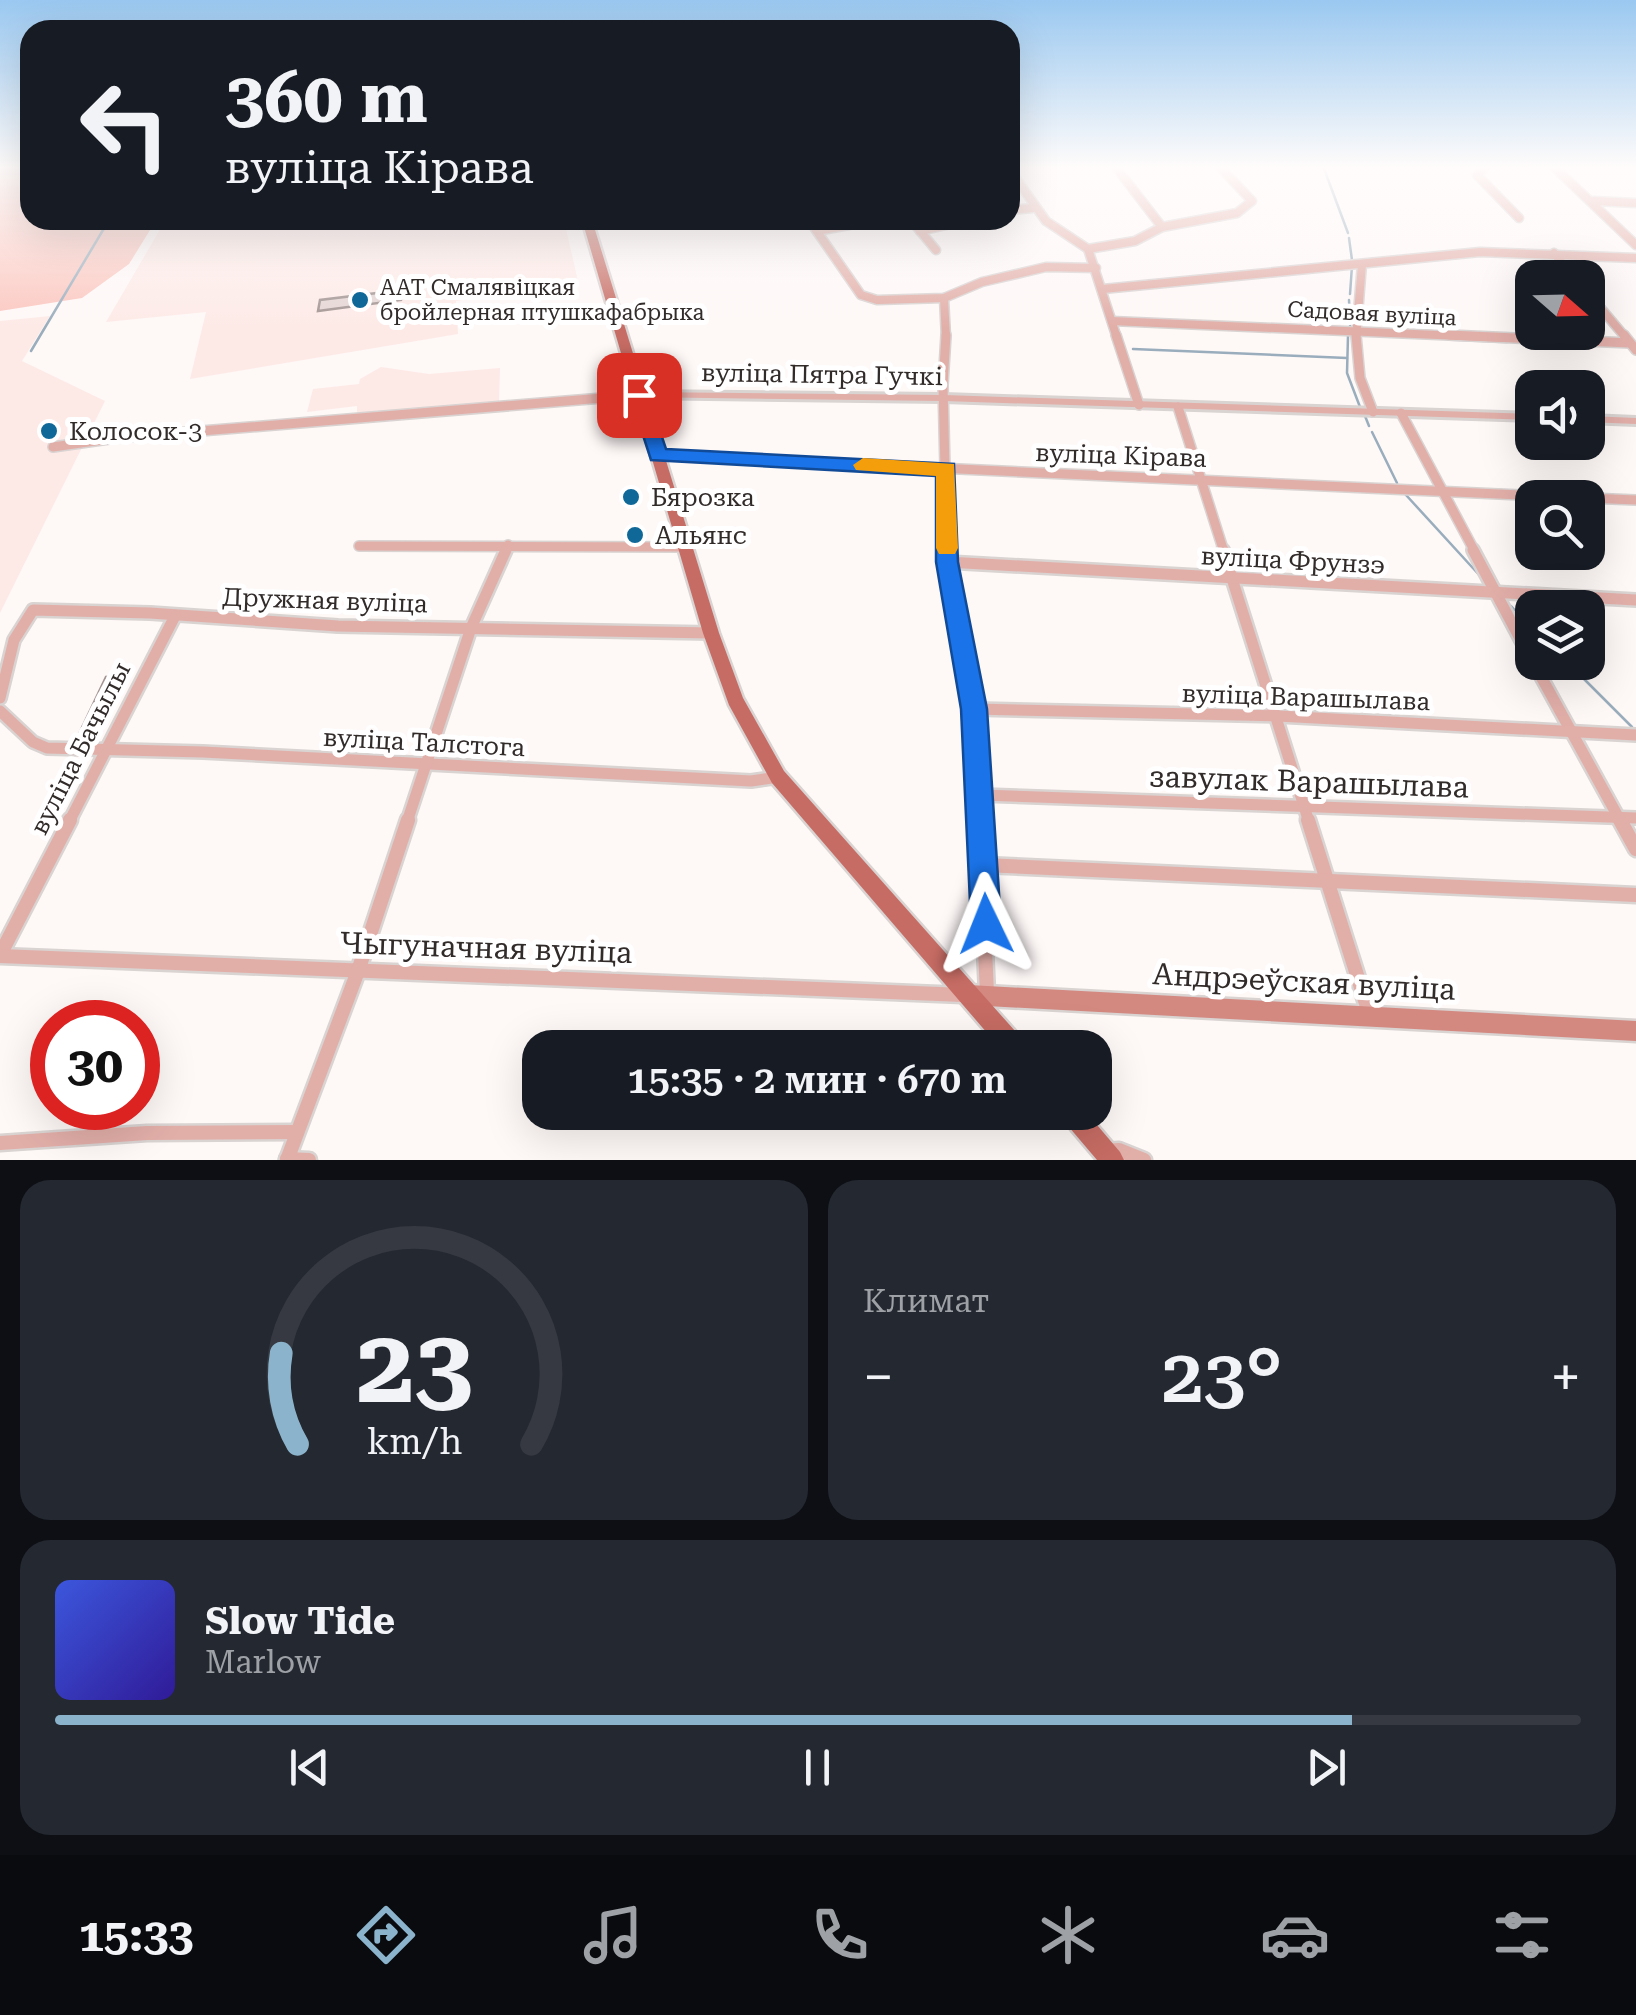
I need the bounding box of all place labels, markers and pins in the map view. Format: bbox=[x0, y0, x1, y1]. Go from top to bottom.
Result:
place label: ААТ Смалявіцкая бройлерная птушкафабрыка bbox=[380, 275, 704, 325]
marker: ААТ Смалявіцкая бройлерная птушкафабрыка bbox=[349, 289, 371, 311]
pin bbox=[597, 353, 682, 438]
place label: Колосок-3 bbox=[69, 417, 202, 446]
marker: Колосок-3 bbox=[38, 420, 60, 442]
place label: Бярозка bbox=[651, 483, 755, 512]
marker: Бярозка bbox=[620, 486, 642, 508]
place label: Альянс bbox=[655, 521, 747, 550]
marker: Альянс bbox=[624, 524, 646, 546]

